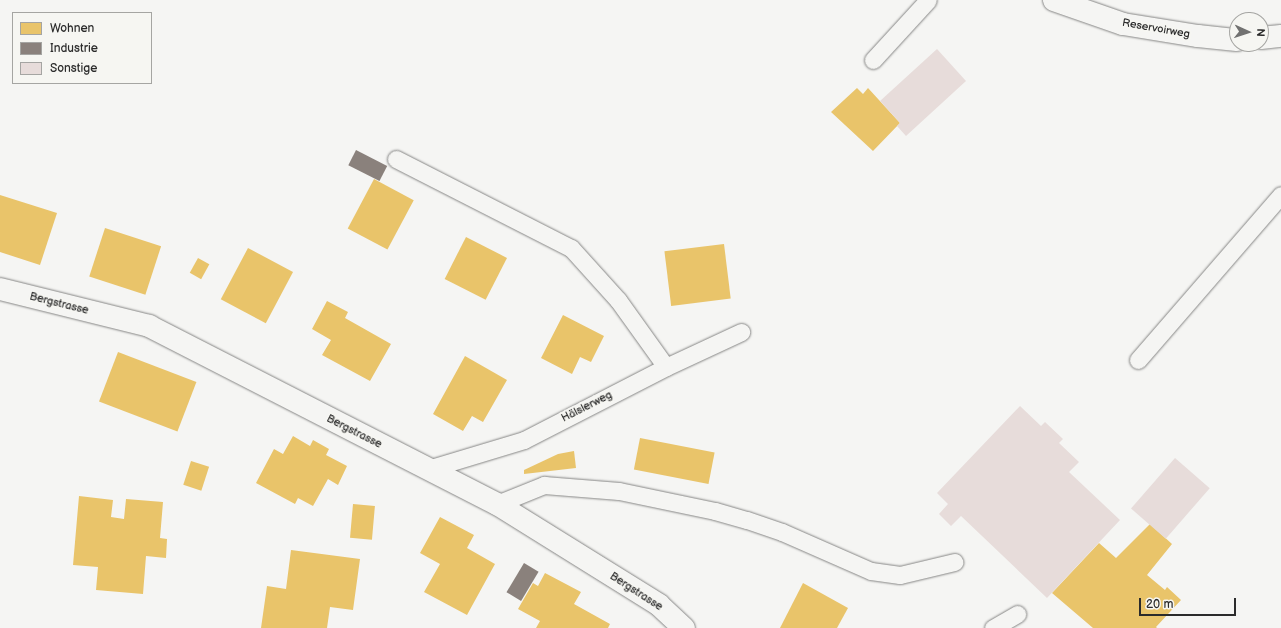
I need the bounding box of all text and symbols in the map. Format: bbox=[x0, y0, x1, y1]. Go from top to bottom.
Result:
legend bbox=[12, 12, 152, 84]
north arrow bbox=[1229, 12, 1269, 52]
street label: Reservoirweg bbox=[1121, 17, 1191, 41]
text: Wohnen bbox=[50, 21, 94, 36]
text: N bbox=[1254, 28, 1267, 37]
text: Industrie bbox=[50, 41, 98, 56]
text: Sonstige bbox=[50, 61, 97, 76]
street label: Bergstrasse bbox=[28, 290, 90, 318]
street label: Hälslerweg bbox=[559, 389, 615, 425]
street label: Bergstrasse bbox=[324, 412, 384, 452]
street label: Bergstrasse bbox=[607, 570, 665, 614]
scale bar bbox=[1141, 590, 1238, 616]
text: 20 m bbox=[1146, 597, 1173, 612]

